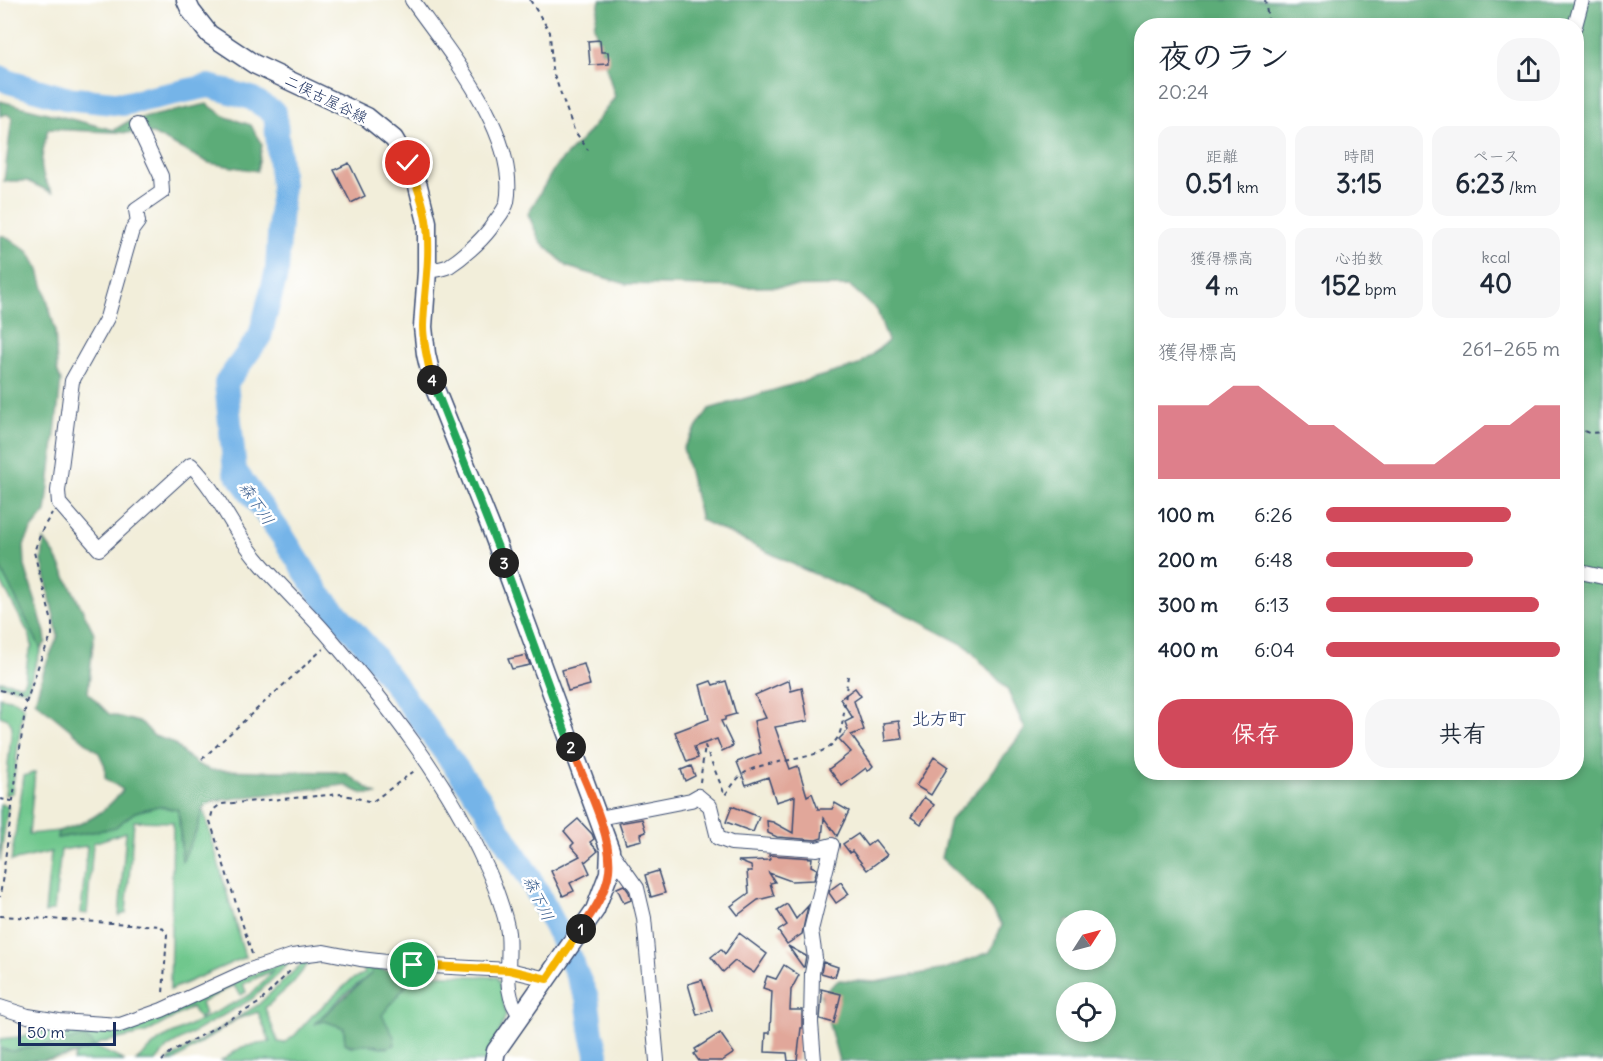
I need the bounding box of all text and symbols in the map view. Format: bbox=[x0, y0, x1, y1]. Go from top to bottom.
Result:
text: 夜のラン bbox=[1158, 35, 1290, 77]
button: share bbox=[1497, 38, 1560, 101]
street label: 二俣古屋谷線 bbox=[282, 70, 371, 127]
text: 20:24 bbox=[1158, 79, 1209, 104]
pin bbox=[382, 137, 433, 188]
icon: check bbox=[391, 146, 424, 179]
text: 距離 bbox=[1206, 146, 1238, 166]
text: 時間 bbox=[1343, 146, 1375, 166]
text: ペース bbox=[1472, 146, 1520, 166]
text: 0.51 bbox=[1185, 167, 1233, 200]
text: 3:15 bbox=[1336, 167, 1382, 200]
text: 6:23 bbox=[1455, 167, 1505, 200]
text: km bbox=[1233, 177, 1259, 197]
text: /km bbox=[1505, 177, 1537, 197]
text: kcal bbox=[1482, 247, 1510, 267]
text: 獲得標高 bbox=[1190, 248, 1254, 268]
text: 心拍数 bbox=[1335, 248, 1383, 268]
text: 40 bbox=[1480, 267, 1512, 300]
text: 4 bbox=[1206, 269, 1221, 302]
text: 152 bbox=[1321, 269, 1361, 302]
text: m bbox=[1221, 279, 1238, 299]
text: bpm bbox=[1361, 279, 1397, 299]
text: 261–265 m bbox=[1462, 336, 1560, 361]
text: 獲得標高 bbox=[1158, 339, 1238, 364]
pin: 4 bbox=[417, 365, 447, 395]
text: 4 bbox=[427, 370, 437, 390]
water label: 森下川 bbox=[235, 478, 279, 528]
text: 100 m bbox=[1158, 502, 1215, 527]
text: 6:26 bbox=[1254, 502, 1293, 527]
text: 200 m bbox=[1158, 547, 1218, 572]
text: 6:48 bbox=[1254, 547, 1293, 572]
pin: 3 bbox=[489, 548, 519, 578]
text: 3 bbox=[499, 553, 509, 573]
text: 300 m bbox=[1158, 592, 1218, 617]
text: 6:13 bbox=[1254, 592, 1289, 617]
text: 400 m bbox=[1158, 637, 1218, 662]
text: 6:04 bbox=[1254, 637, 1295, 662]
button: 保存 bbox=[1158, 699, 1353, 768]
button: 共有 bbox=[1365, 699, 1560, 768]
district label: 北方町 bbox=[912, 707, 966, 730]
pin: 2 bbox=[556, 732, 586, 762]
text: 2 bbox=[567, 737, 575, 757]
water label: 森下川 bbox=[519, 872, 559, 924]
north arrow bbox=[1056, 910, 1116, 970]
map controls bbox=[1056, 910, 1116, 1042]
pin: 1 bbox=[566, 914, 596, 944]
text: 1 bbox=[578, 919, 584, 939]
pin bbox=[387, 939, 438, 990]
icon: arrive bbox=[396, 948, 429, 981]
button: locate bbox=[1056, 982, 1116, 1042]
scale bar bbox=[18, 1019, 116, 1046]
text: 50 m bbox=[27, 1022, 65, 1042]

